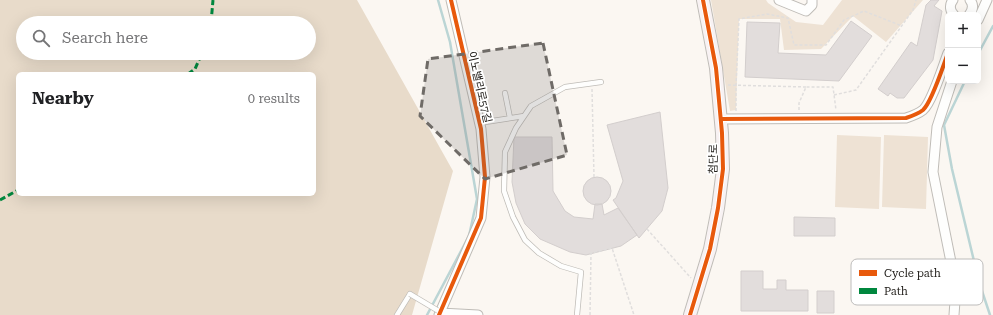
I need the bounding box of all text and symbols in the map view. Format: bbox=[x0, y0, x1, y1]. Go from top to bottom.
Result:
map controls bbox=[945, 12, 981, 84]
button: + bbox=[945, 12, 981, 48]
search box bbox=[16, 16, 316, 60]
icon: search bbox=[30, 27, 52, 49]
text: Search here bbox=[62, 29, 148, 47]
button: − bbox=[945, 48, 981, 84]
street label: 이노밸리로57길 bbox=[465, 50, 494, 124]
text: Nearby bbox=[32, 88, 94, 108]
text: 0 results bbox=[248, 91, 300, 106]
street label: 첨단로 bbox=[707, 144, 720, 174]
legend bbox=[851, 259, 983, 305]
text: Cycle path bbox=[884, 267, 941, 280]
text: Path bbox=[884, 285, 908, 298]

